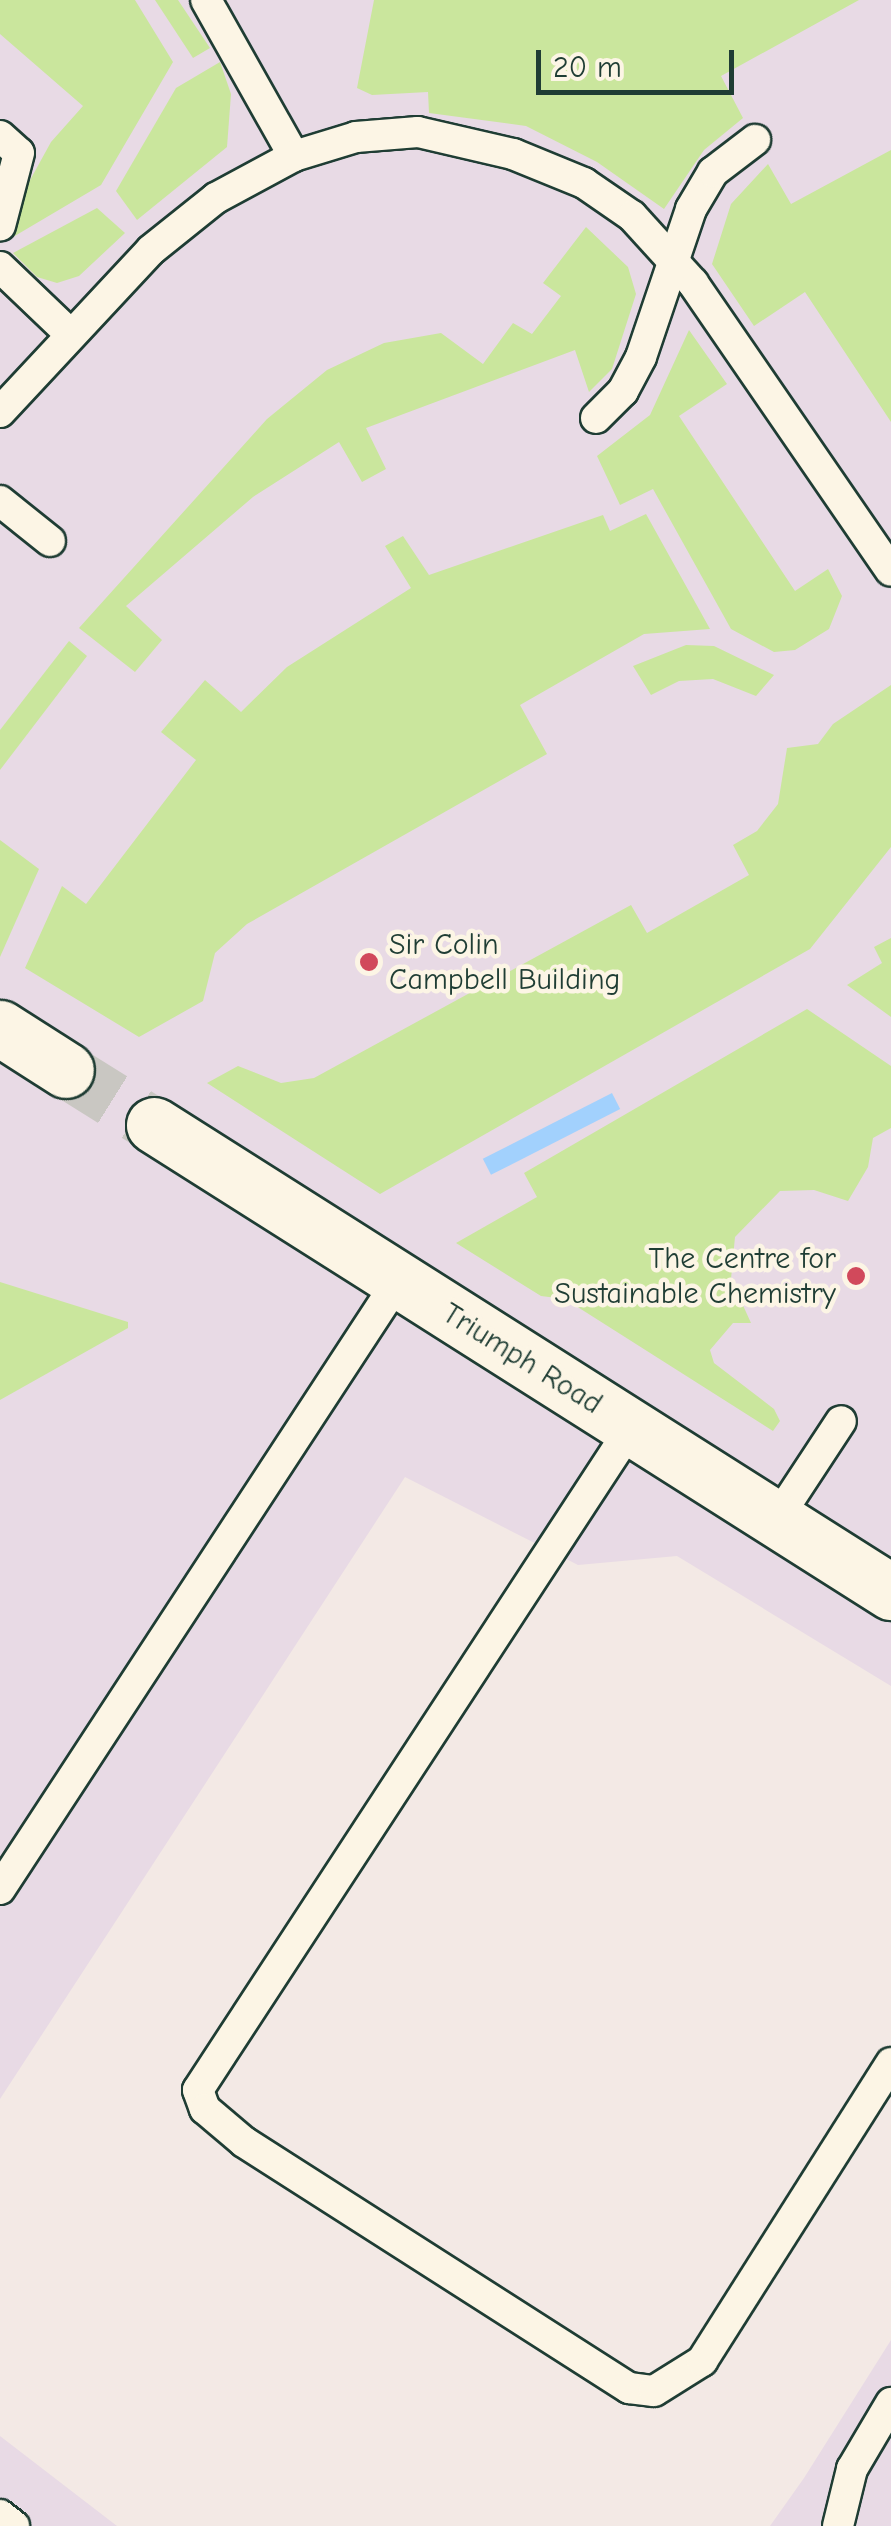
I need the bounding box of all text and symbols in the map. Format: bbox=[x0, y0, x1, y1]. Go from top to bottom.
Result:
scale bar bbox=[541, 30, 738, 92]
text: 20 m bbox=[553, 50, 622, 85]
place label: Sir Colin Campbell Building bbox=[389, 927, 620, 998]
marker: Sir Colin Campbell Building bbox=[358, 951, 380, 973]
place label: The Centre for Sustainable Chemistry bbox=[554, 1241, 836, 1312]
marker: The Centre for Sustainable Chemistry bbox=[845, 1265, 867, 1287]
street label: Triumph Road bbox=[436, 1296, 608, 1422]

